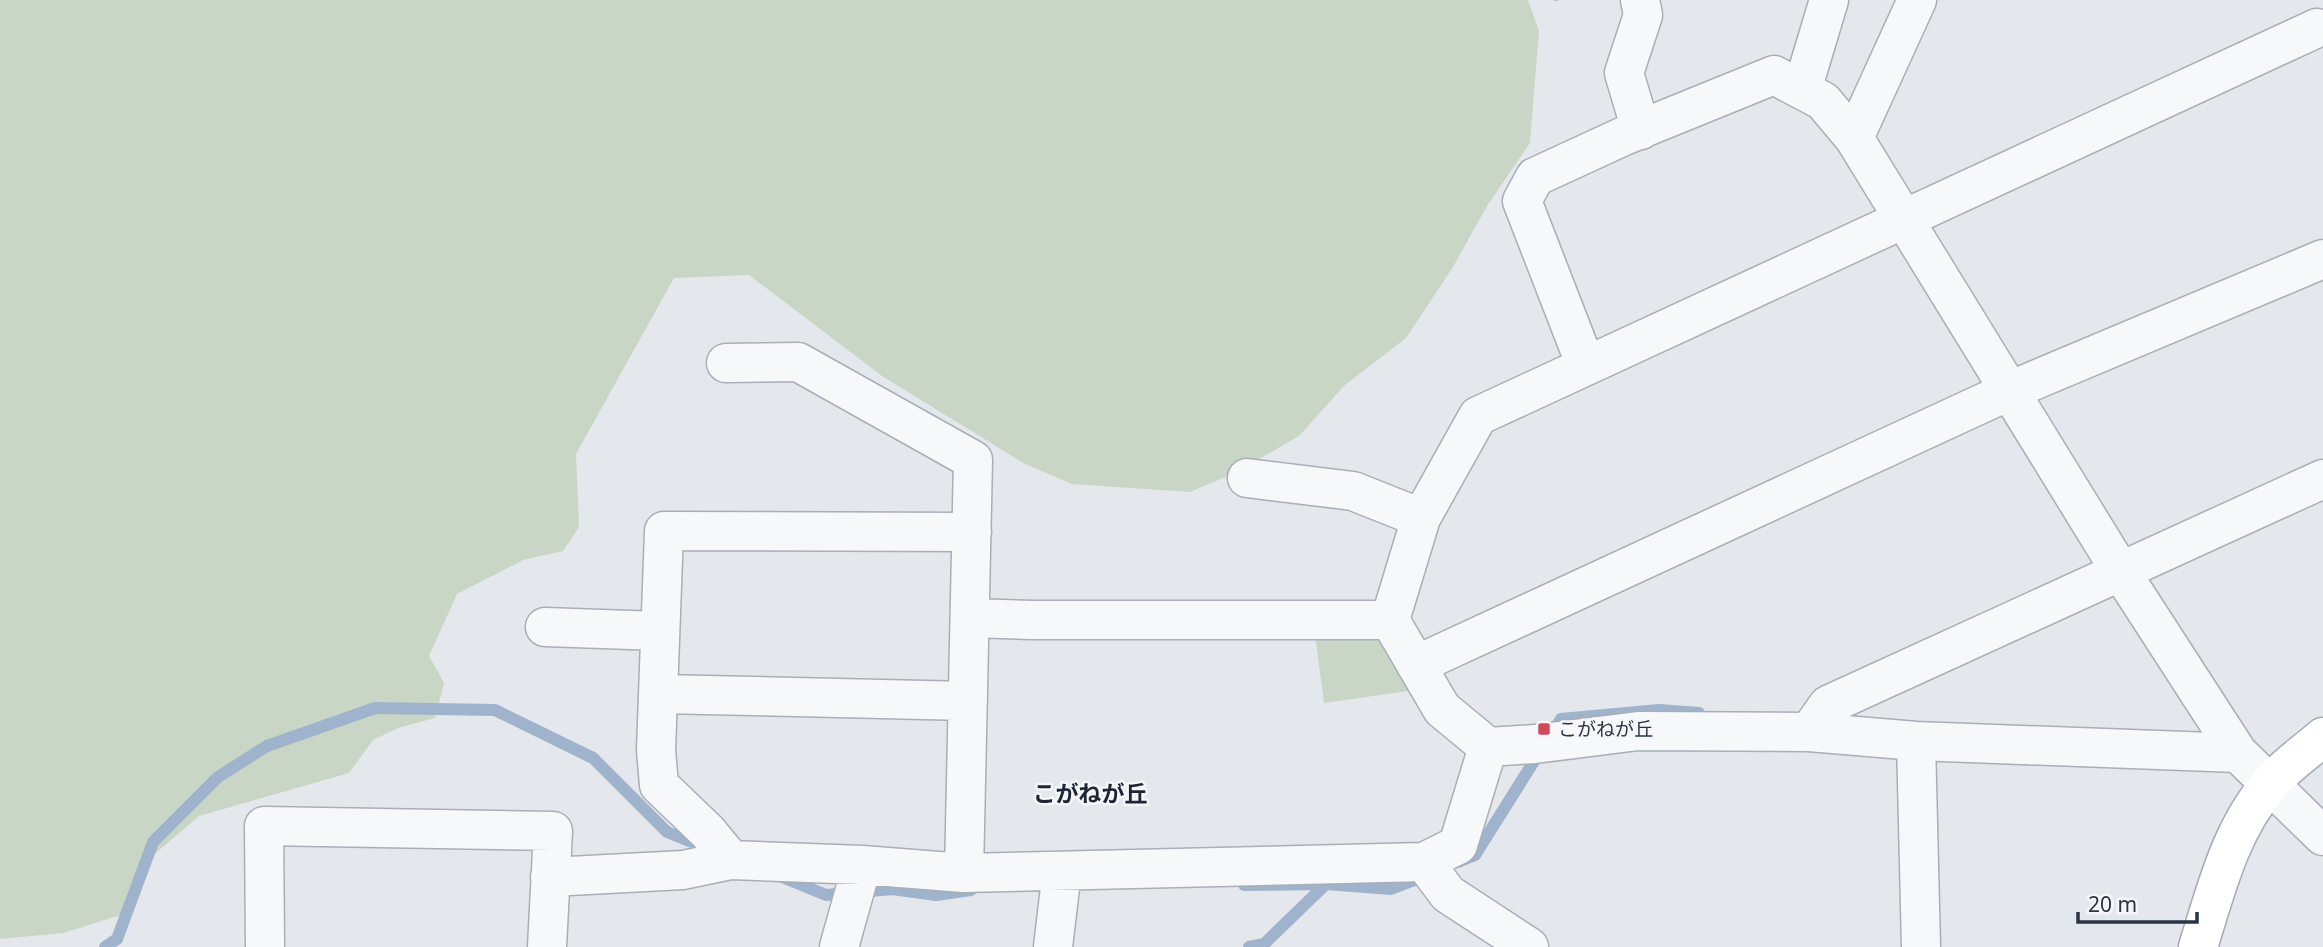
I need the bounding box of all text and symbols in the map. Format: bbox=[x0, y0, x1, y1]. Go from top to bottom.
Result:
place label: こがねが丘 bbox=[1558, 716, 1653, 742]
marker: こがねが丘 bbox=[1536, 721, 1552, 737]
district label: こがねが丘 bbox=[1033, 777, 1148, 809]
scale bar bbox=[2078, 880, 2197, 924]
text: 20 m bbox=[2088, 890, 2137, 918]

